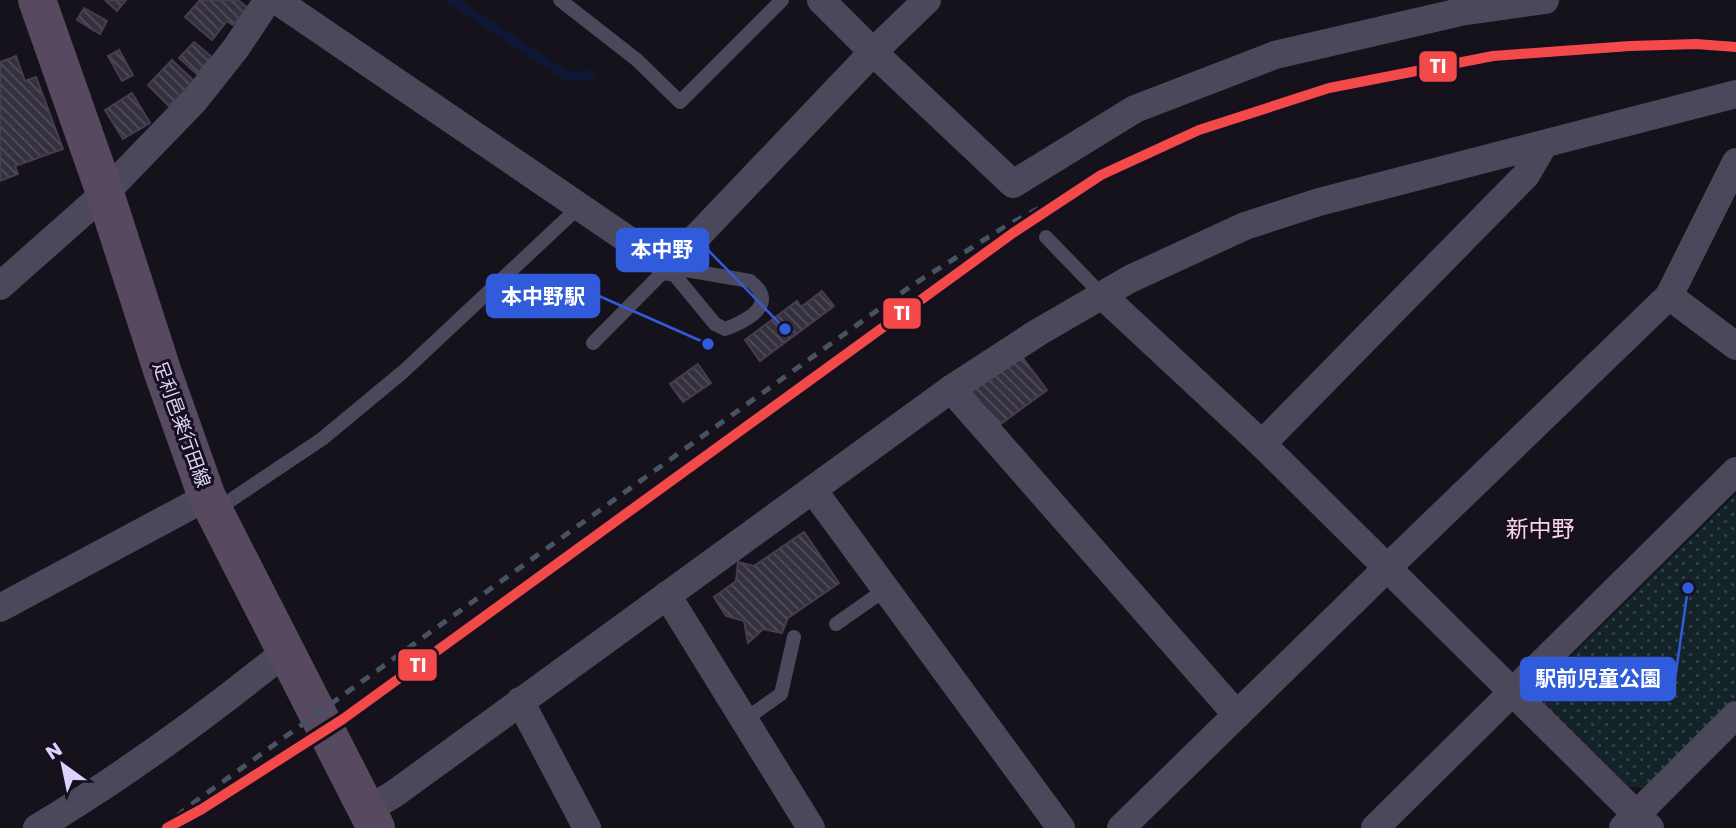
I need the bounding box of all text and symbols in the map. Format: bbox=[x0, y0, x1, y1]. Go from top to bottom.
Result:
line badge: TI bbox=[1418, 50, 1458, 83]
text: TI bbox=[1430, 53, 1446, 80]
callout: 本中野 bbox=[617, 229, 708, 271]
text: 本中野 bbox=[631, 235, 694, 264]
callout: 本中野駅 bbox=[487, 275, 599, 317]
text: 本中野駅 bbox=[501, 282, 585, 311]
line badge: TI bbox=[882, 297, 922, 330]
text: TI bbox=[894, 300, 910, 327]
street label: 足利邑楽行田線 bbox=[146, 357, 217, 491]
district label: 新中野 bbox=[1506, 513, 1575, 545]
line badge: TI bbox=[397, 648, 438, 682]
text: TI bbox=[410, 652, 426, 679]
callout: 駅前児童公園 bbox=[1521, 658, 1675, 700]
text: 駅前児童公園 bbox=[1535, 664, 1661, 693]
north arrow bbox=[28, 730, 98, 800]
text: N bbox=[41, 736, 67, 766]

